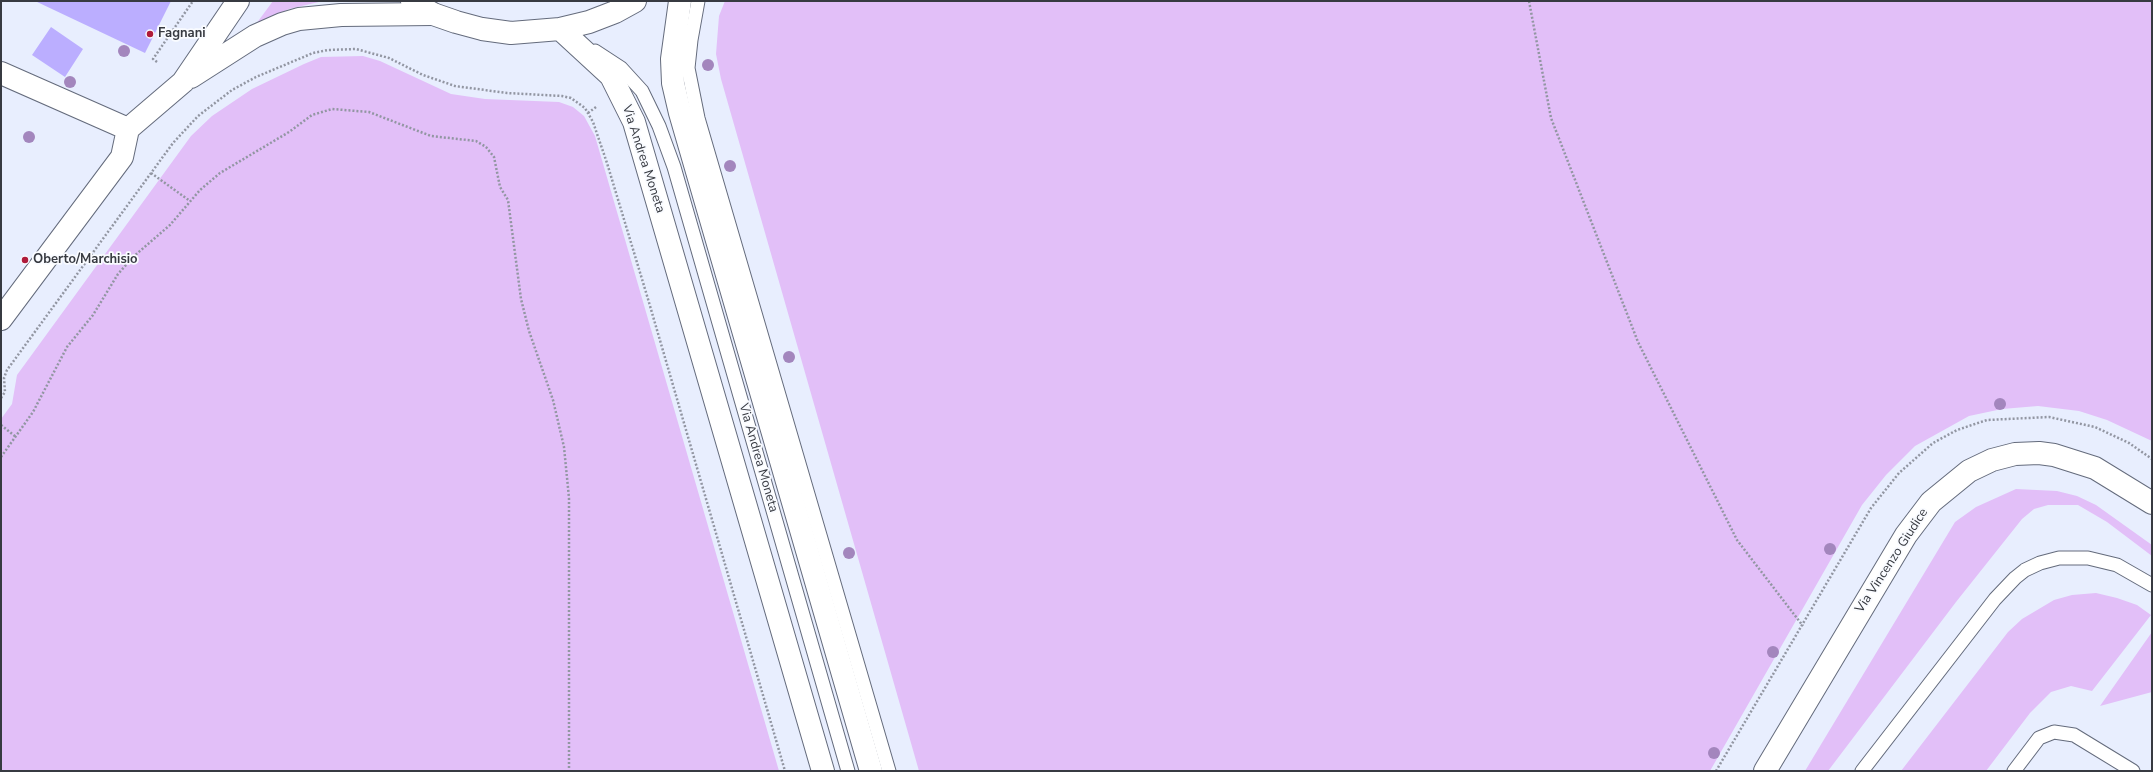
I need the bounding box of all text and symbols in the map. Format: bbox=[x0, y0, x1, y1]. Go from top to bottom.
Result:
place label: Fagnani bbox=[158, 26, 206, 42]
marker: Fagnani bbox=[145, 29, 155, 39]
street label: Via Andrea Moneta bbox=[618, 103, 668, 215]
place label: Oberto/Marchisio bbox=[33, 252, 138, 268]
marker: Oberto/Marchisio bbox=[20, 255, 30, 265]
street label: Via Andrea Moneta bbox=[735, 402, 781, 514]
street label: Via Vincenzo Giudice bbox=[1852, 506, 1932, 616]

